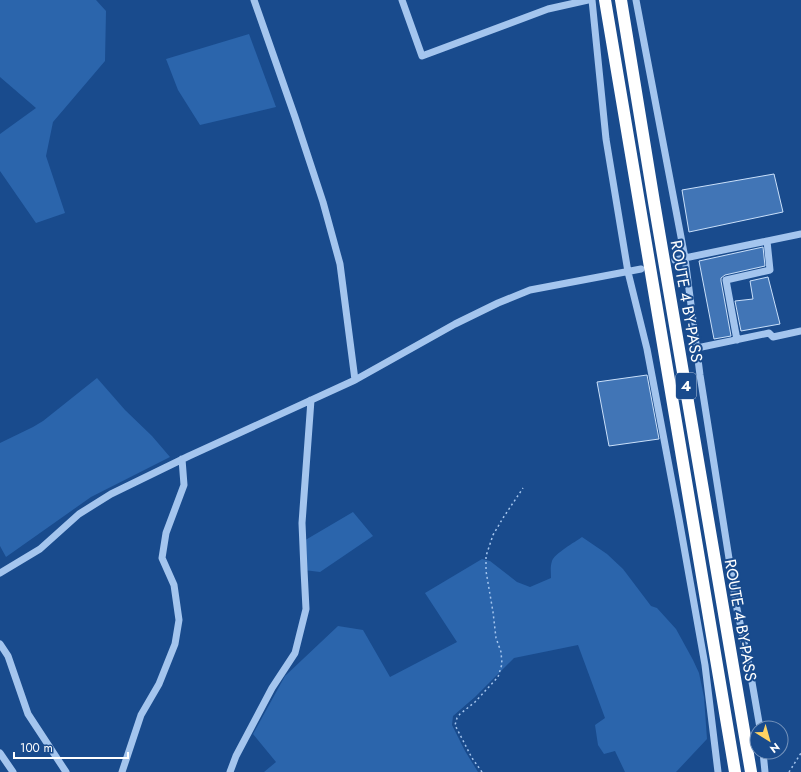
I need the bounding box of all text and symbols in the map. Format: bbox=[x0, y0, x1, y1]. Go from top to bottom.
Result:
street label: ROUTE 4 BY-PASS bbox=[664, 238, 709, 364]
road number: 4 bbox=[676, 373, 696, 399]
street label: ROUTE 4 BY-PASS bbox=[718, 557, 763, 683]
north arrow bbox=[749, 720, 789, 760]
scale bar bbox=[14, 734, 128, 760]
text: 100 m bbox=[20, 739, 53, 757]
text: N bbox=[767, 739, 783, 757]

